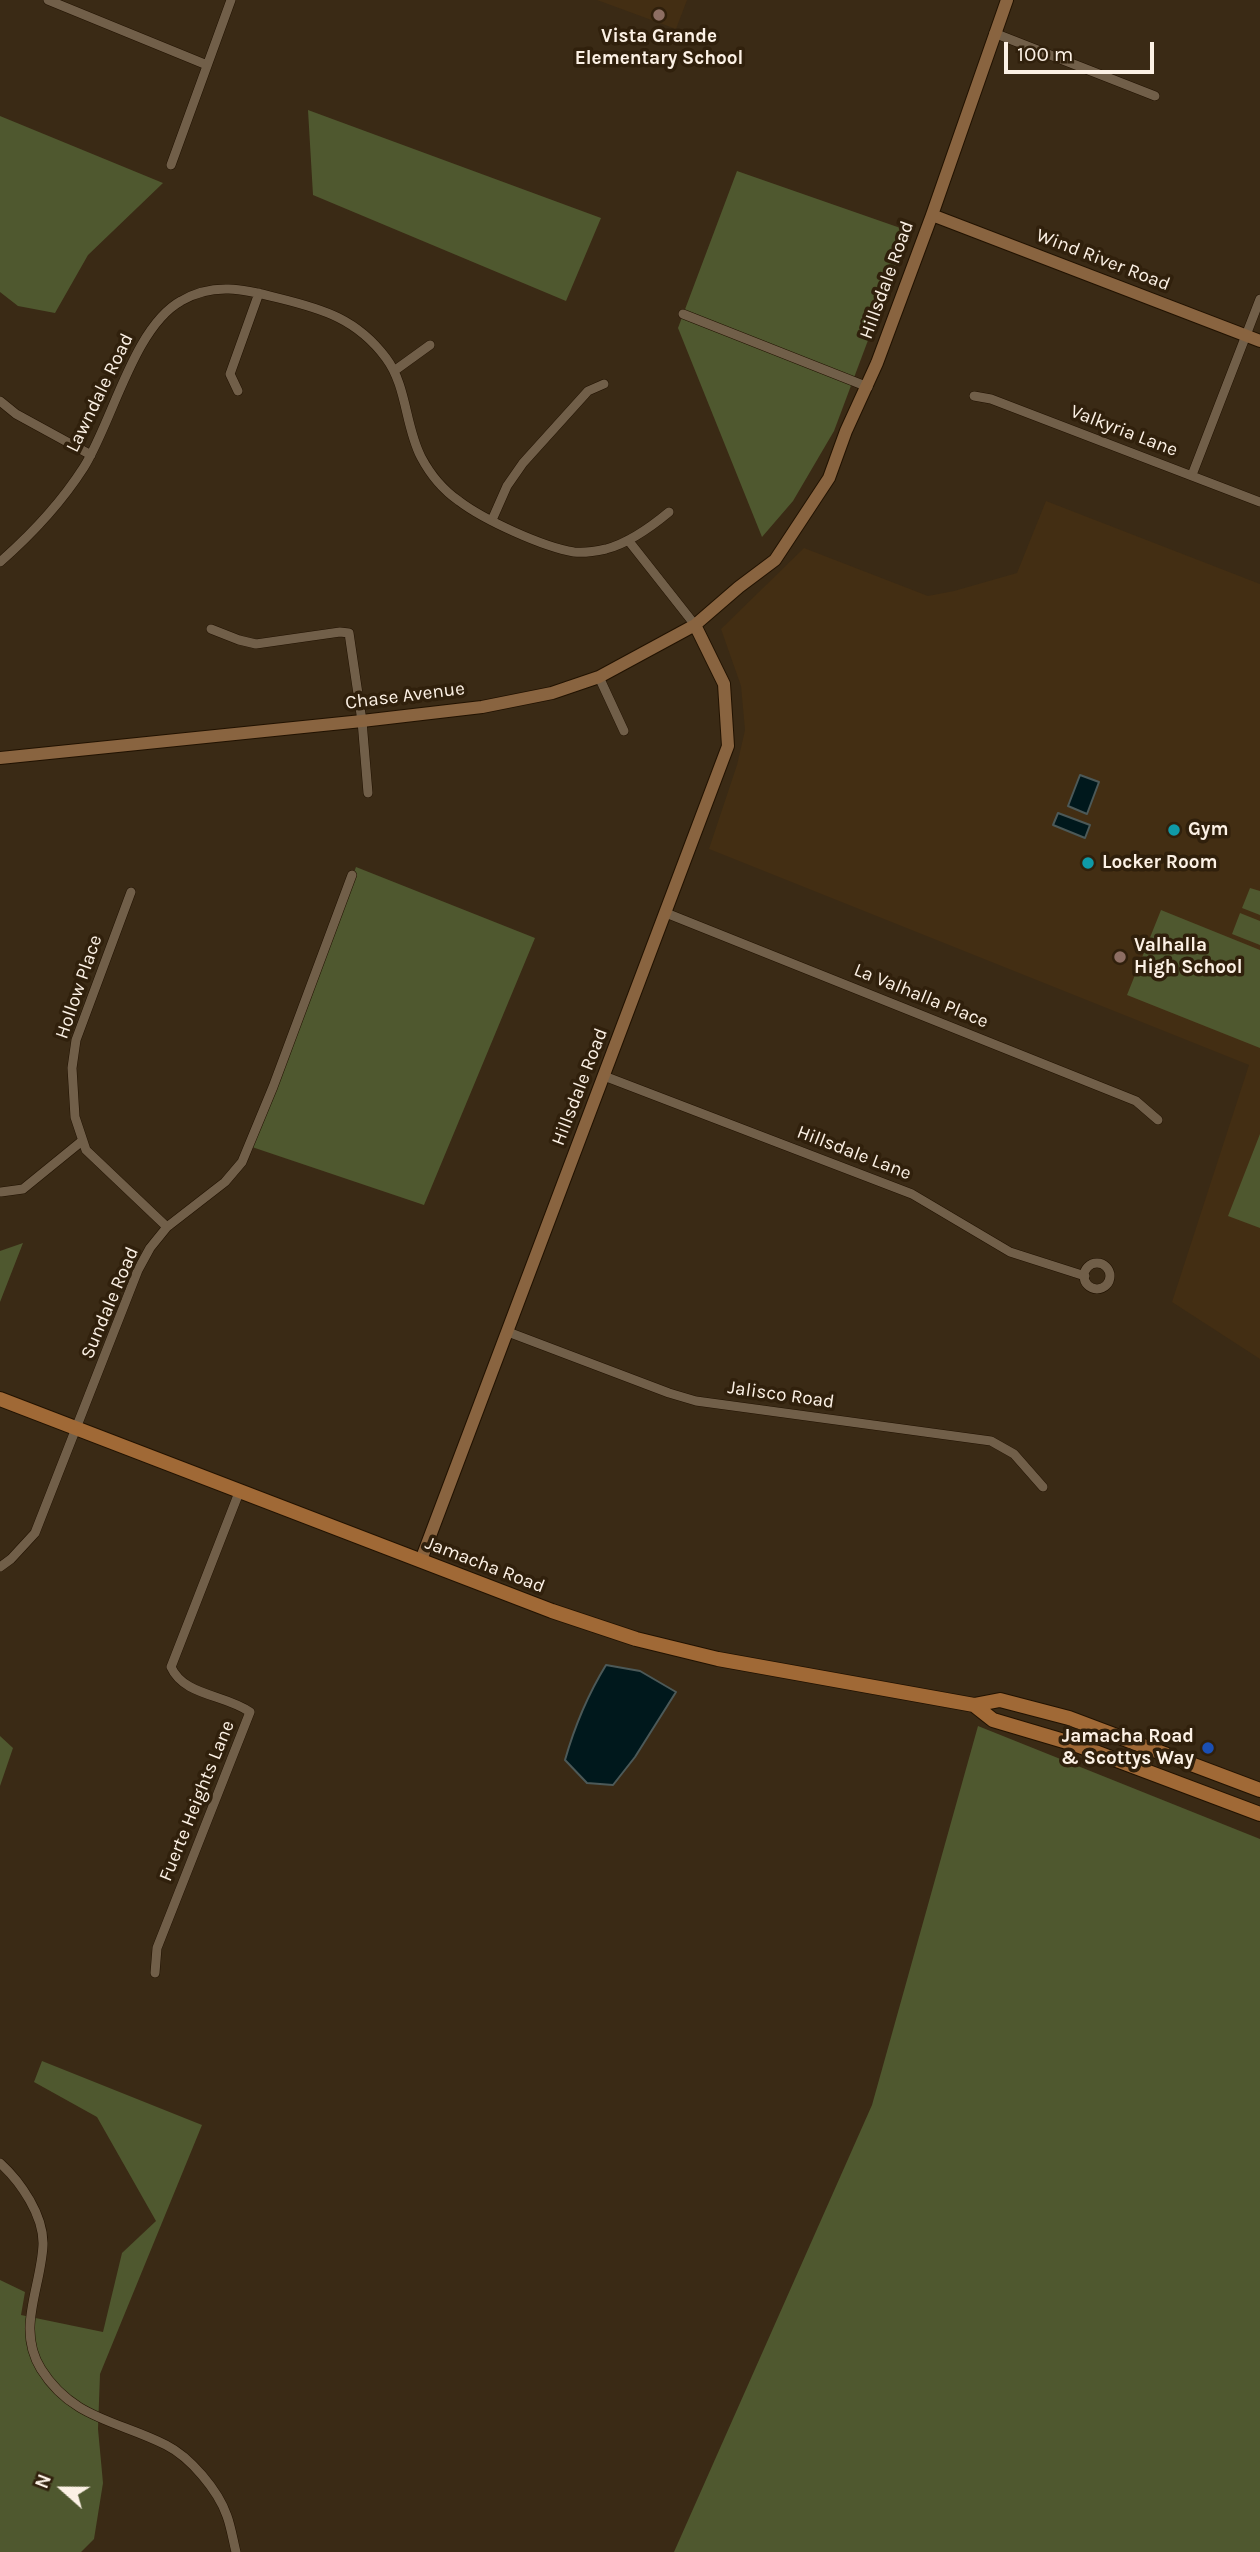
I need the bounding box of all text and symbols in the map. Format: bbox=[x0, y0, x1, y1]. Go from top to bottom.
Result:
marker: Vista Grande Elementary School bbox=[651, 7, 667, 23]
place label: Vista Grande Elementary School bbox=[575, 26, 743, 70]
scale bar bbox=[1008, 28, 1158, 72]
text: 100 m bbox=[1017, 42, 1074, 66]
street label: Hillsdale Road bbox=[855, 218, 919, 342]
street label: Wind River Road bbox=[1033, 224, 1173, 296]
street label: Lawndale Road bbox=[61, 330, 139, 456]
street label: Valkyria Lane bbox=[1067, 400, 1181, 462]
street label: Chase Avenue bbox=[344, 677, 466, 715]
place label: Gym bbox=[1188, 819, 1228, 841]
marker: Gym bbox=[1166, 822, 1182, 838]
place label: Locker Room bbox=[1102, 852, 1218, 874]
marker: Locker Room bbox=[1080, 855, 1096, 871]
street label: Hollow Place bbox=[51, 932, 107, 1042]
place label: Valhalla High School bbox=[1134, 935, 1243, 979]
marker: Valhalla High School bbox=[1112, 949, 1128, 965]
street label: La Valhalla Place bbox=[850, 959, 992, 1033]
street label: Hillsdale Road bbox=[547, 1025, 613, 1149]
street label: Hillsdale Lane bbox=[793, 1121, 915, 1185]
street label: Sundale Road bbox=[76, 1244, 144, 1362]
street label: Jalisco Road bbox=[726, 1376, 836, 1414]
street label: Jamacha Road bbox=[422, 1532, 548, 1598]
street label: Fuerte Heights Lane bbox=[154, 1717, 240, 1885]
place label: Jamacha Road & Scottys Way bbox=[1061, 1726, 1194, 1770]
marker: Jamacha Road & Scottys Way bbox=[1200, 1740, 1216, 1756]
north arrow bbox=[28, 2454, 98, 2524]
text: N bbox=[31, 2471, 56, 2492]

